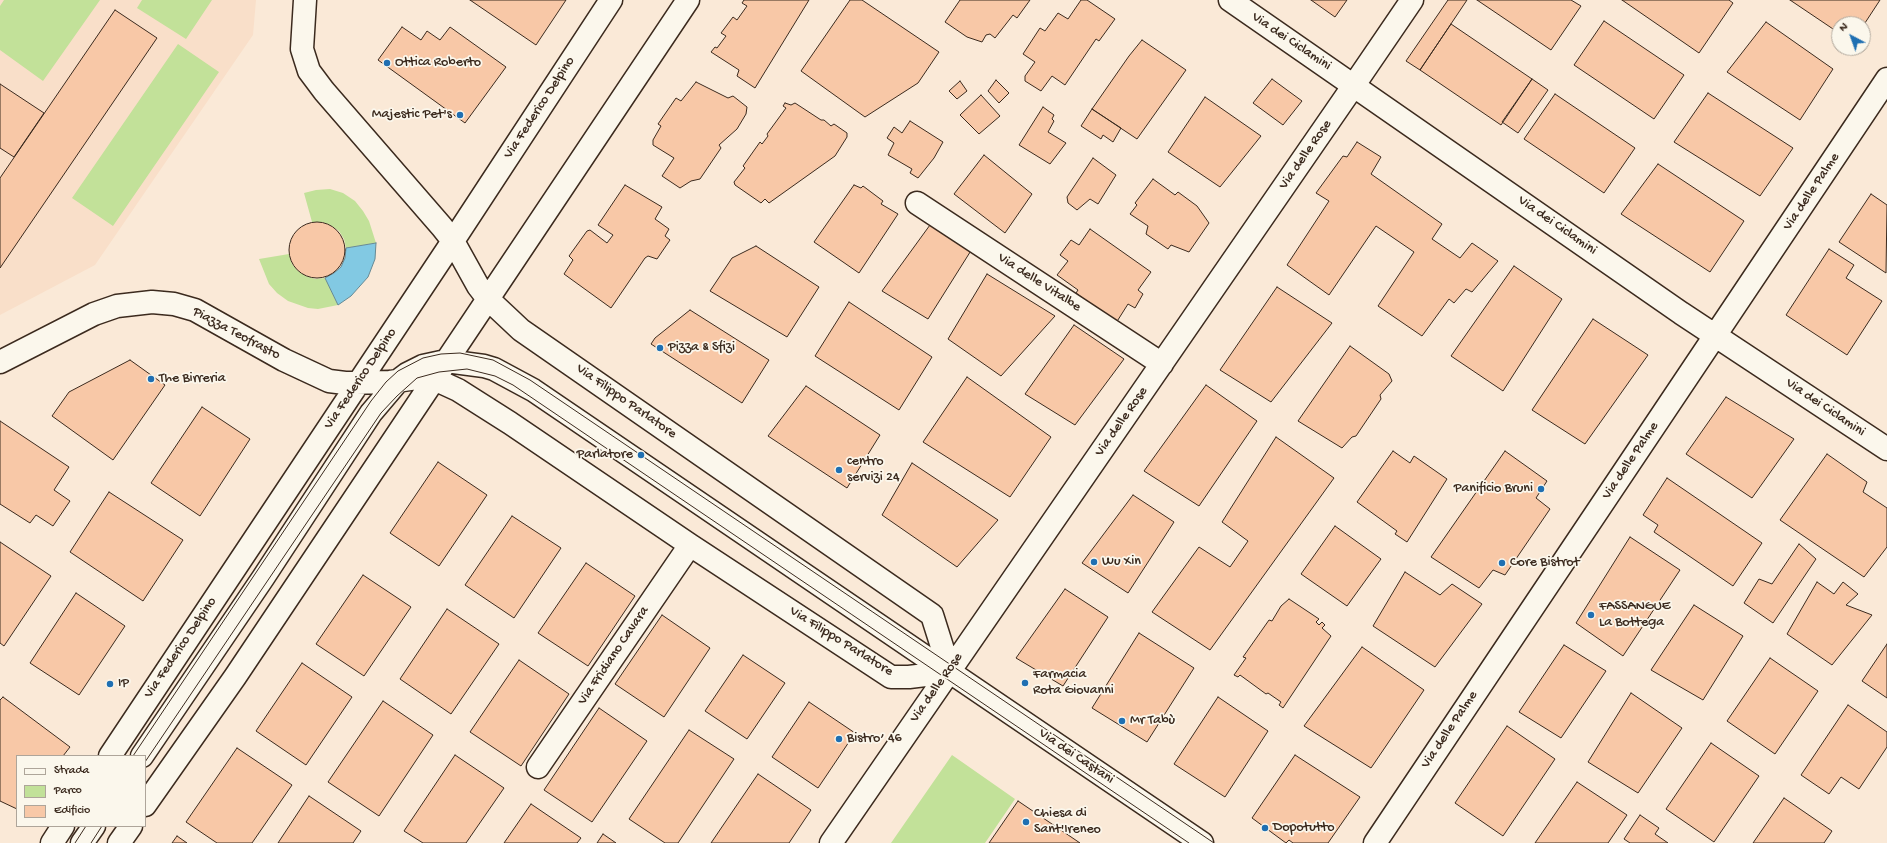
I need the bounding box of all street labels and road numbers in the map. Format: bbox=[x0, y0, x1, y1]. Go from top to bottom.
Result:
street label: Via dei Ciclamini bbox=[1248, 9, 1334, 75]
street label: Via Federico Delpino bbox=[501, 54, 579, 162]
street label: Via delle Rose bbox=[1276, 117, 1336, 193]
street label: Via delle Palme bbox=[1780, 150, 1844, 234]
street label: Via dei Ciclamini bbox=[1514, 193, 1600, 259]
street label: Via delle Vitalbe bbox=[994, 250, 1084, 316]
street label: Piazza Teofrasto bbox=[189, 304, 283, 364]
street label: Via Federico Delpino bbox=[321, 325, 401, 433]
street label: Via Filippo Parlatore bbox=[572, 361, 680, 443]
street label: Via dei Ciclamini bbox=[1782, 375, 1868, 441]
street label: Via delle Rose bbox=[1092, 384, 1152, 460]
street label: Via delle Palme bbox=[1599, 419, 1663, 503]
street label: Via Federico Delpino bbox=[141, 594, 221, 702]
street label: Via Fridiano Cavara bbox=[575, 603, 653, 709]
street label: Via Filippo Parlatore bbox=[786, 603, 896, 681]
street label: Via delle Rose bbox=[907, 650, 967, 726]
street label: Via delle Palme bbox=[1418, 688, 1482, 772]
street label: Via dei Castani bbox=[1035, 726, 1117, 788]

